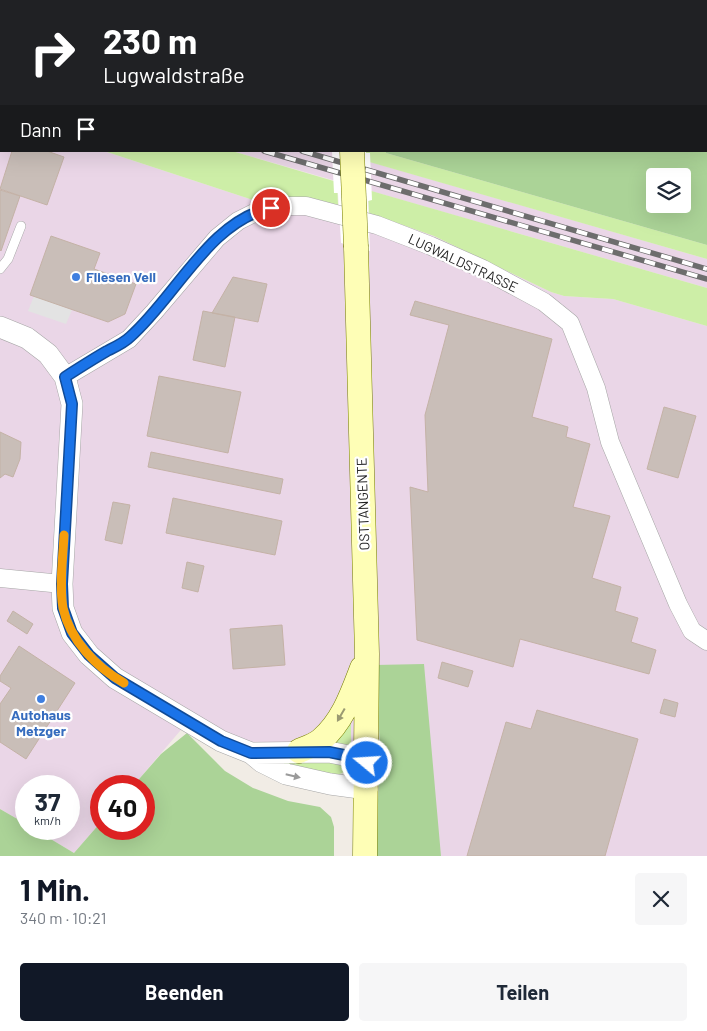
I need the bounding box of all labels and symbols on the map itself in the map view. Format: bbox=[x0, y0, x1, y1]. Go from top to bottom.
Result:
pin bbox=[250, 187, 292, 229]
street label: LUGWALDSTRASSE bbox=[406, 230, 521, 295]
place label: Fliesen Veil bbox=[86, 268, 156, 285]
marker: Fliesen Veil bbox=[70, 271, 82, 283]
street label: OSTTANGENTE bbox=[352, 457, 373, 551]
marker: Autohaus Metzger bbox=[35, 693, 47, 705]
place label: Autohaus Metzger bbox=[11, 706, 71, 739]
one-way arrow bbox=[337, 708, 346, 722]
position arrow bbox=[340, 736, 392, 788]
one-way arrow bbox=[286, 772, 301, 780]
speed limit sign: 40 bbox=[90, 775, 155, 840]

